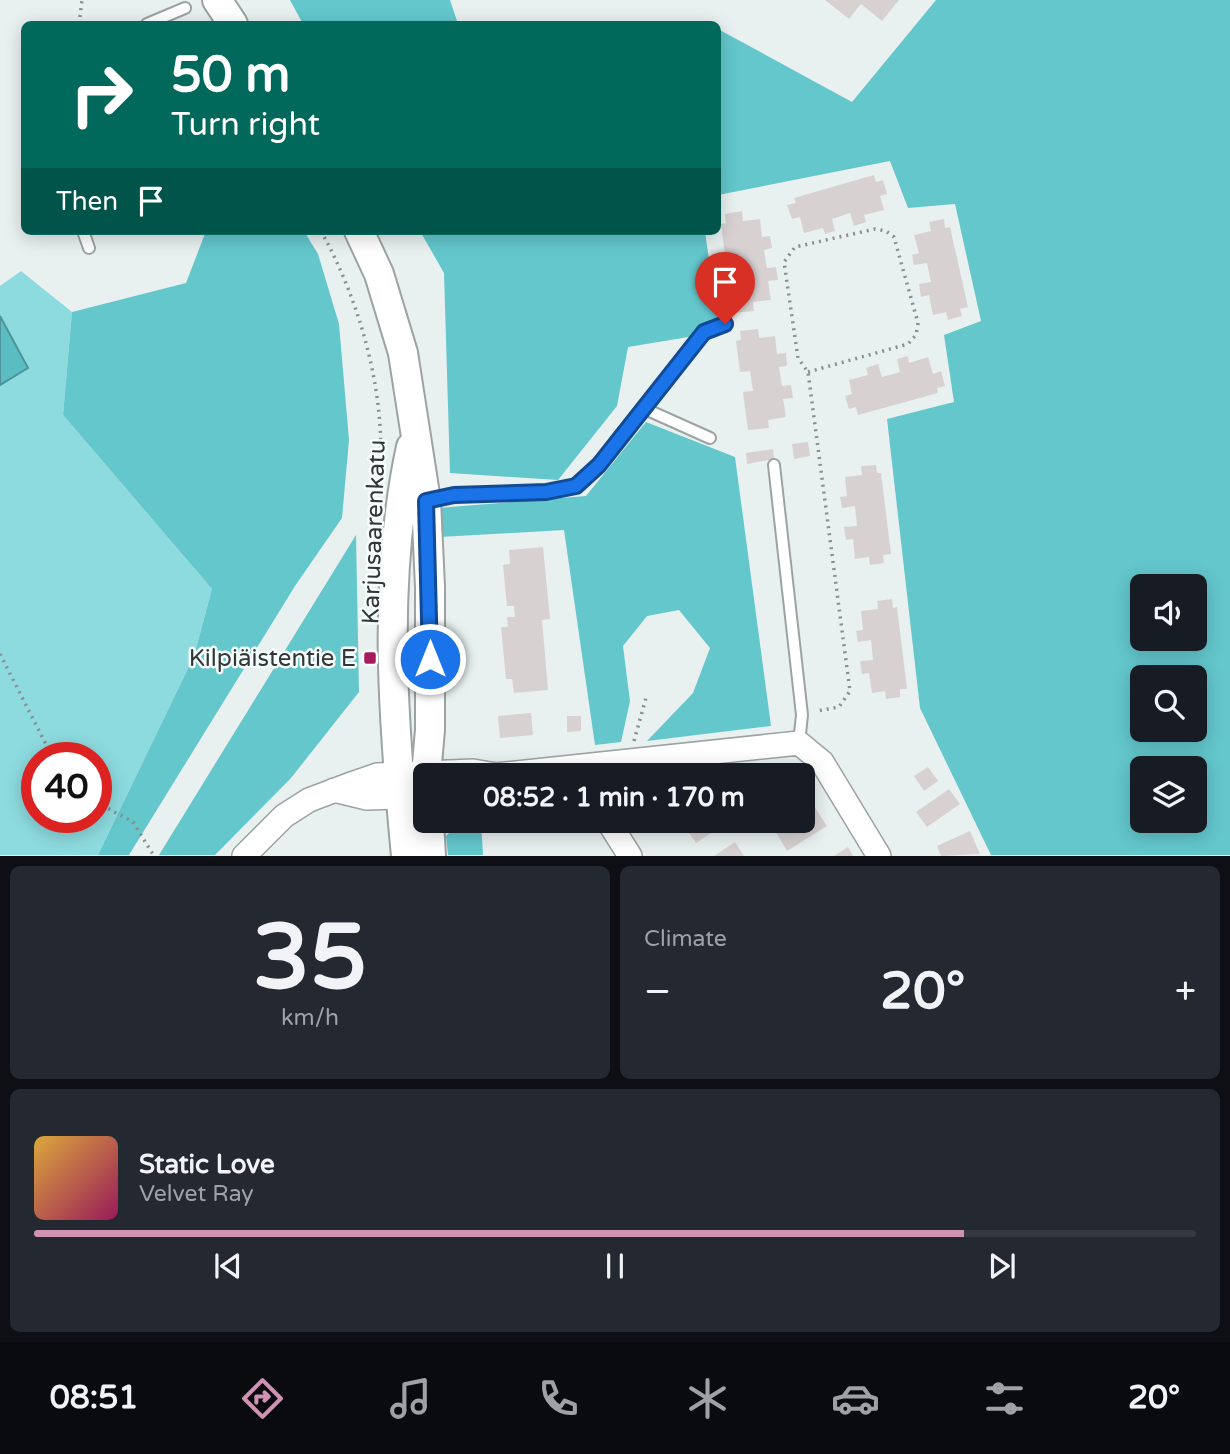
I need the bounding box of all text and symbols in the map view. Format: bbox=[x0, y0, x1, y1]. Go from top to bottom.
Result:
text: 50 m bbox=[171, 46, 290, 105]
icon: right bbox=[56, 49, 147, 140]
text: Turn right bbox=[171, 106, 320, 144]
icon: arrive bbox=[132, 182, 170, 220]
text: Then bbox=[56, 186, 118, 217]
pin bbox=[695, 252, 755, 324]
icon: arrive bbox=[706, 263, 744, 301]
street label: Karjusaarenkatu bbox=[356, 439, 392, 625]
map controls bbox=[1130, 574, 1207, 833]
button: sound bbox=[1130, 574, 1207, 651]
position arrow bbox=[393, 622, 467, 696]
place label: Kilpiäistentie E bbox=[189, 644, 356, 673]
marker: Kilpiäistentie E bbox=[362, 650, 378, 666]
button: search bbox=[1130, 665, 1207, 742]
speed limit sign: 40 bbox=[21, 742, 112, 833]
button: layers bbox=[1130, 756, 1207, 833]
text: 08:52 · 1 min · 170 m bbox=[483, 782, 745, 813]
text: 35 bbox=[253, 903, 367, 1013]
text: Climate bbox=[644, 925, 727, 953]
text: 20° bbox=[880, 960, 965, 1023]
text: − bbox=[644, 969, 671, 1015]
text: + bbox=[1175, 969, 1196, 1015]
text: km/h bbox=[281, 1004, 339, 1032]
text: Static Love bbox=[139, 1149, 275, 1180]
text: Velvet Ray bbox=[139, 1180, 254, 1208]
icon: previous bbox=[209, 1247, 247, 1285]
icon: pause bbox=[596, 1247, 634, 1285]
icon: next bbox=[983, 1247, 1021, 1285]
icon: directions bbox=[238, 1374, 287, 1423]
icon: music bbox=[386, 1374, 435, 1423]
icon: phone bbox=[534, 1374, 583, 1423]
icon: climate bbox=[683, 1374, 732, 1423]
icon: car bbox=[831, 1374, 880, 1423]
icon: filters bbox=[980, 1374, 1029, 1423]
text: 08:51 bbox=[50, 1379, 138, 1417]
text: 20° bbox=[1128, 1379, 1180, 1417]

